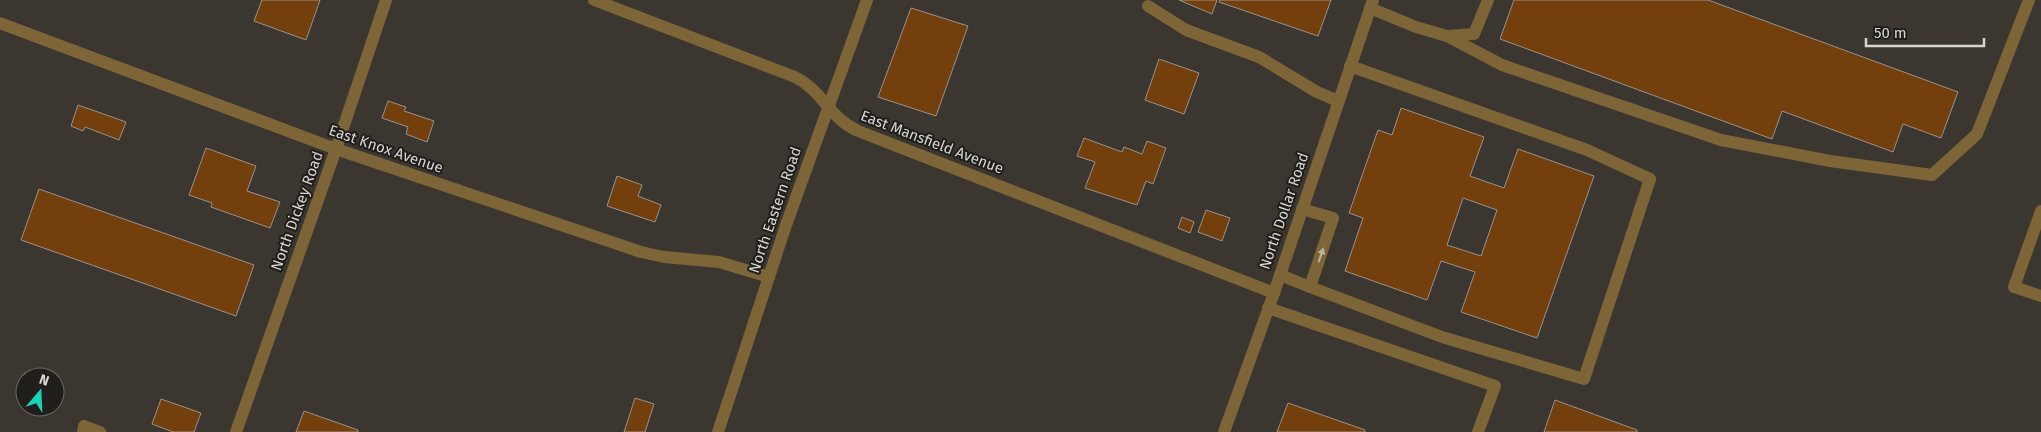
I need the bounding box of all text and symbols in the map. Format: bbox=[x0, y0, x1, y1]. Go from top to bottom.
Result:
scale bar bbox=[1866, 15, 1984, 47]
text: 50 m bbox=[1874, 24, 1907, 42]
street label: East Mansfield Avenue bbox=[858, 106, 1006, 178]
street label: East Knox Avenue bbox=[327, 121, 445, 177]
street label: North Eastern Road bbox=[745, 144, 805, 276]
street label: North Dickey Road bbox=[267, 149, 327, 273]
street label: North Dollar Road bbox=[1256, 150, 1312, 272]
one-way arrow bbox=[1318, 248, 1325, 263]
north arrow bbox=[15, 367, 65, 417]
text: N bbox=[37, 371, 51, 390]

